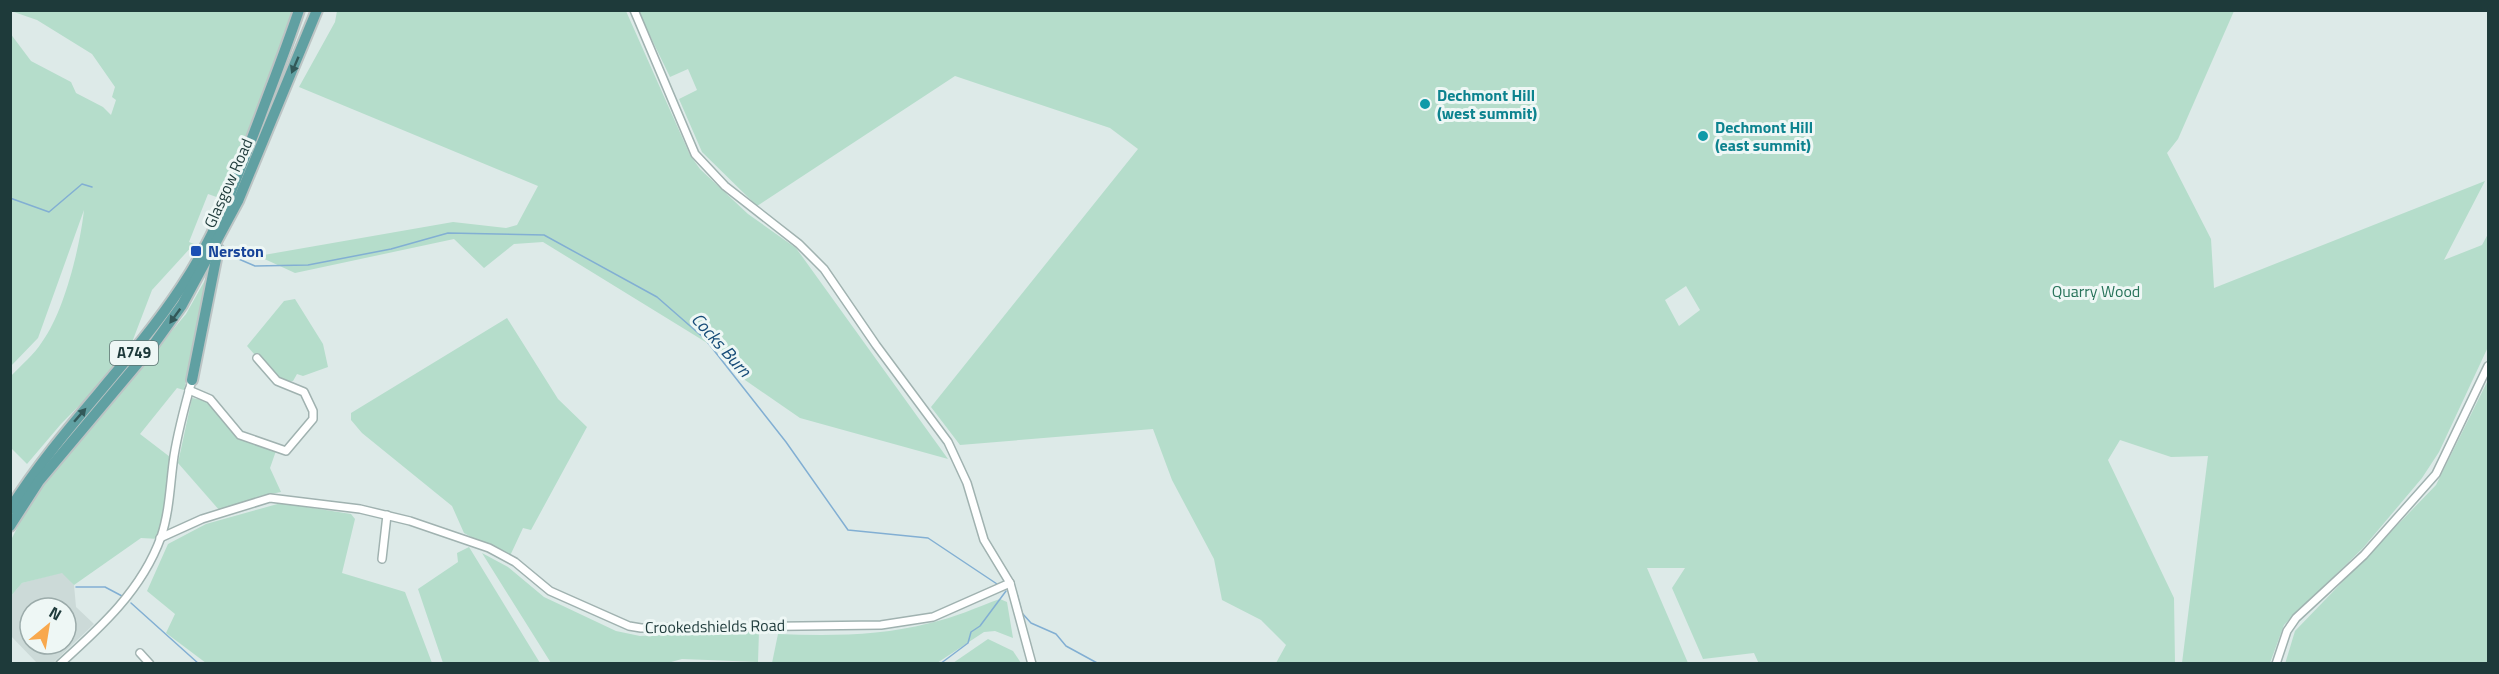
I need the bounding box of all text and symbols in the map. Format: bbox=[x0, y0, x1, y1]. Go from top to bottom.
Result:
one-way arrow bbox=[290, 56, 300, 74]
place label: Dechmont Hill (west summit) bbox=[1437, 83, 1537, 125]
marker: Dechmont Hill (west summit) bbox=[1418, 97, 1432, 111]
place label: Dechmont Hill (east summit) bbox=[1715, 115, 1813, 157]
marker: Dechmont Hill (east summit) bbox=[1696, 129, 1710, 143]
street label: Glasgow Road bbox=[198, 134, 258, 232]
place label: Nerston bbox=[208, 239, 264, 263]
marker: Nerston bbox=[189, 244, 203, 258]
park label: Quarry Wood bbox=[2052, 279, 2140, 303]
water label: Cocks Burn bbox=[685, 306, 758, 384]
one-way arrow bbox=[169, 308, 181, 323]
road number: A749 bbox=[110, 341, 158, 365]
one-way arrow bbox=[73, 408, 86, 423]
north arrow bbox=[18, 596, 78, 656]
text: N bbox=[45, 600, 66, 626]
street label: Crookedshields Road bbox=[645, 613, 785, 639]

